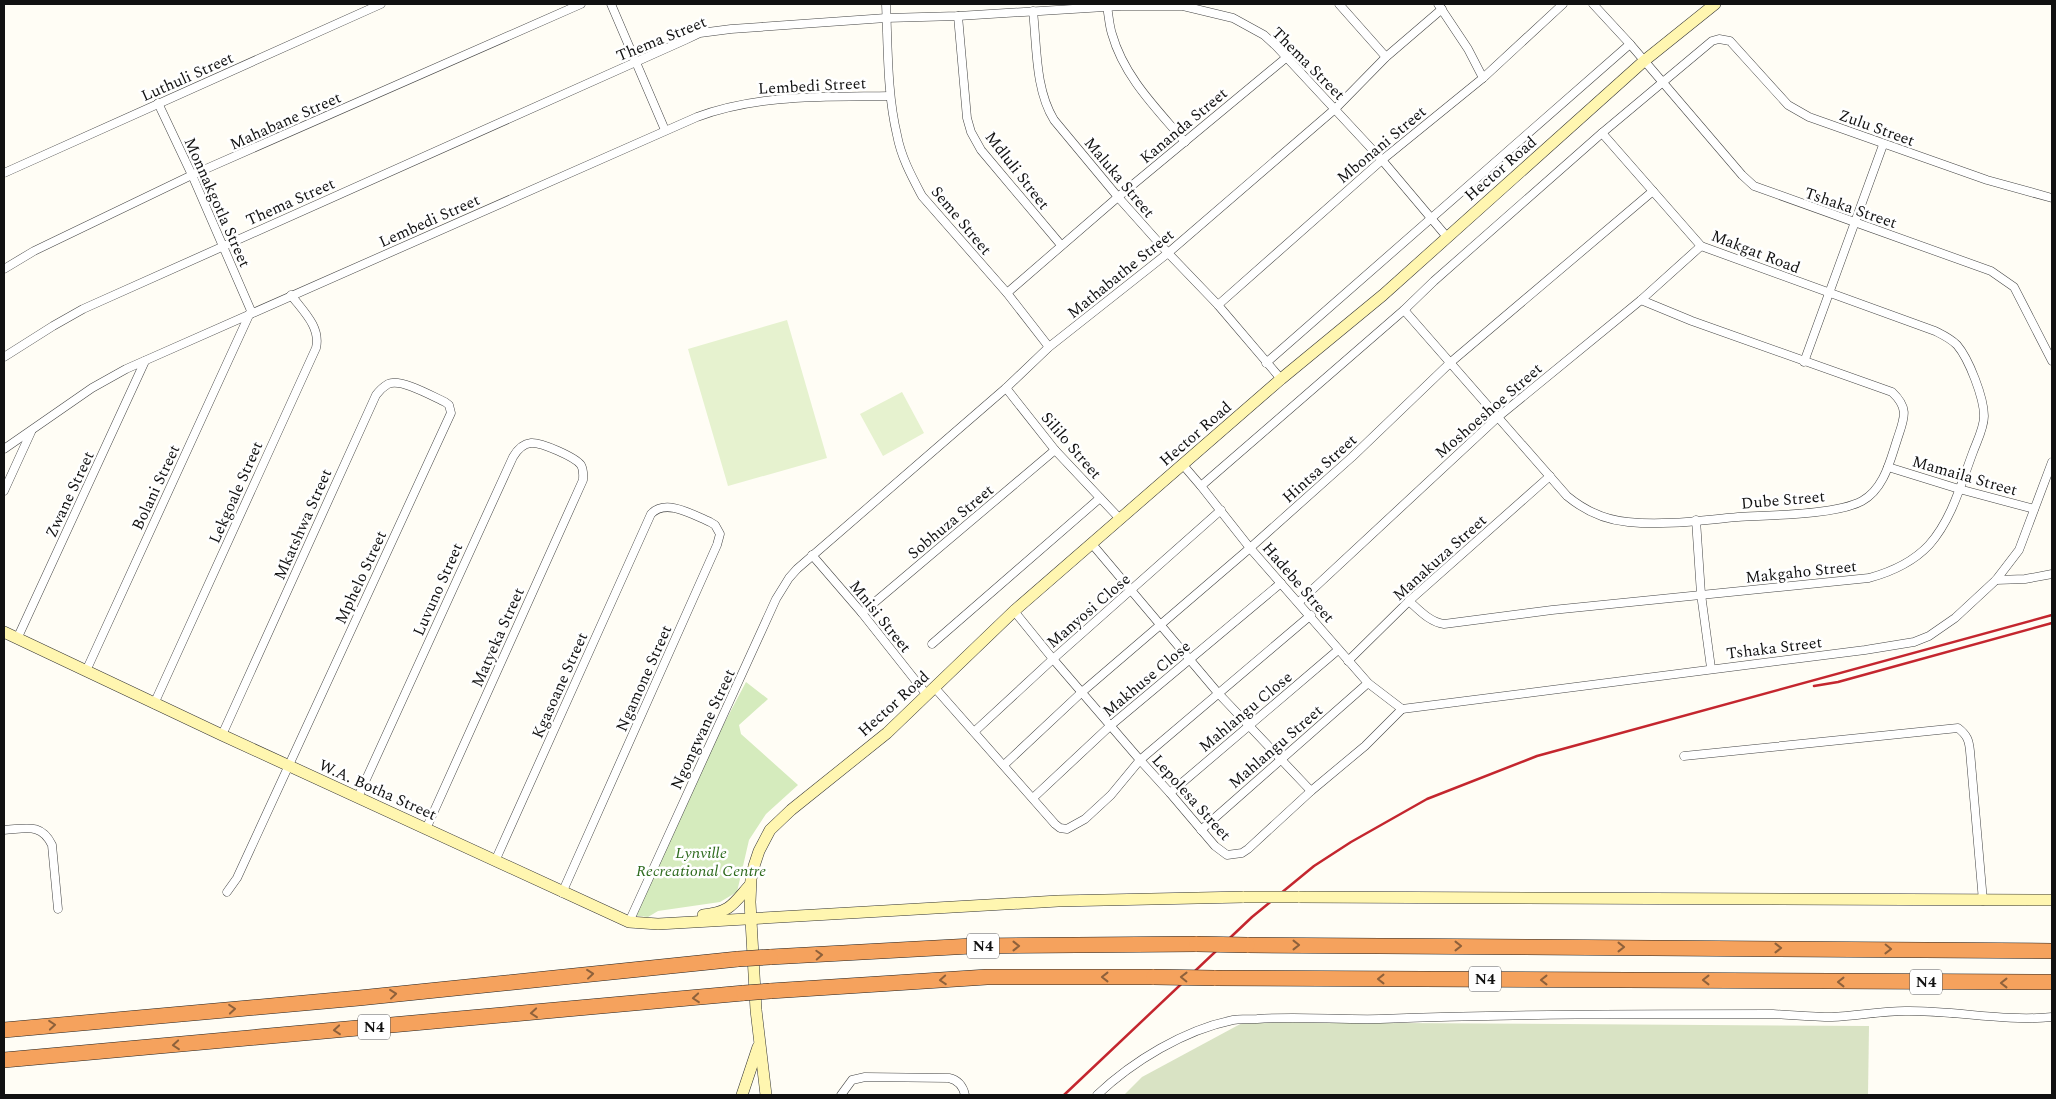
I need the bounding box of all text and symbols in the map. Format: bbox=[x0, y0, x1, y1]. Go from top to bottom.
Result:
street label: Thema Street bbox=[613, 10, 710, 68]
street label: Thema Street bbox=[1266, 22, 1351, 106]
street label: Luthuli Street bbox=[137, 46, 238, 108]
street label: Lembedi Street bbox=[757, 71, 867, 101]
street label: Kananda Street bbox=[1135, 82, 1233, 170]
street label: Mahabane Street bbox=[226, 85, 345, 156]
street label: Mbonani Street bbox=[1332, 100, 1432, 189]
street label: Zulu Street bbox=[1835, 103, 1918, 153]
street label: Mdluli Street bbox=[979, 126, 1056, 215]
street label: Hector Road bbox=[1459, 130, 1542, 207]
street label: Maluka Street bbox=[1078, 132, 1161, 224]
street label: Monnakgotla Street bbox=[178, 134, 257, 272]
street label: Thema Street bbox=[242, 171, 339, 232]
street label: Seme Street bbox=[925, 181, 998, 261]
street label: Tshaka Street bbox=[1801, 181, 1900, 235]
street label: Lembedi Street bbox=[375, 188, 484, 254]
street label: Mathabathe Street bbox=[1062, 223, 1179, 324]
street label: Makgat Road bbox=[1708, 224, 1804, 280]
street label: Moshoeshoe Street bbox=[1430, 357, 1548, 464]
street label: Hector Road bbox=[1154, 395, 1237, 472]
street label: Sililo Street bbox=[1035, 407, 1108, 485]
street label: Hintsa Street bbox=[1277, 428, 1363, 509]
street label: Lekgoale Street bbox=[203, 437, 269, 547]
street label: Bolani Street bbox=[126, 440, 186, 534]
street label: Zwane Street bbox=[39, 447, 101, 542]
street label: Mamaila Street bbox=[1909, 450, 2020, 502]
street label: Mkatshwa Street bbox=[268, 465, 338, 584]
street label: Sobhuza Street bbox=[902, 478, 999, 565]
street label: Dube Street bbox=[1740, 484, 1826, 516]
street label: Manakuza Street bbox=[1387, 509, 1492, 607]
street label: Mphelo Street bbox=[329, 526, 393, 628]
street label: Hadebe Street bbox=[1256, 537, 1340, 629]
street label: Luvuno Street bbox=[407, 539, 469, 640]
street label: Makgaho Street bbox=[1744, 554, 1858, 590]
street label: Manyosi Close bbox=[1041, 568, 1136, 654]
street label: Mnisi Street bbox=[843, 575, 917, 658]
street label: Matyeka Street bbox=[465, 583, 531, 691]
street label: Ngamone Street bbox=[610, 621, 678, 736]
street label: Kgasoane Street bbox=[526, 628, 594, 742]
street label: Tshaka Street bbox=[1725, 630, 1824, 666]
street label: Makhuse Close bbox=[1097, 635, 1196, 723]
street label: Ngongwane Street bbox=[664, 665, 742, 794]
street label: Hector Road bbox=[853, 665, 935, 742]
street label: Mahlangu Close bbox=[1194, 665, 1298, 758]
street label: Mahlangu Street bbox=[1223, 699, 1328, 794]
street label: Lepolesa Street bbox=[1146, 749, 1237, 846]
street label: W.A. Botha Street bbox=[315, 753, 441, 827]
park label: Lynville Recreational Centre bbox=[636, 841, 766, 883]
road number: N4 bbox=[967, 934, 999, 958]
one-way arrow bbox=[1292, 940, 1300, 950]
one-way arrow bbox=[1012, 941, 1020, 951]
one-way arrow bbox=[1454, 941, 1462, 951]
one-way arrow bbox=[1617, 942, 1625, 952]
one-way arrow bbox=[1774, 943, 1782, 953]
one-way arrow bbox=[1885, 944, 1893, 954]
one-way arrow bbox=[815, 949, 823, 960]
road number: N4 bbox=[1469, 966, 1501, 992]
one-way arrow bbox=[586, 969, 594, 980]
road number: N4 bbox=[1910, 970, 1942, 994]
one-way arrow bbox=[1101, 972, 1108, 982]
one-way arrow bbox=[1180, 972, 1188, 982]
one-way arrow bbox=[1377, 973, 1385, 984]
one-way arrow bbox=[938, 974, 946, 985]
one-way arrow bbox=[1540, 974, 1548, 985]
one-way arrow bbox=[1702, 975, 1710, 985]
one-way arrow bbox=[1837, 977, 1844, 987]
one-way arrow bbox=[1999, 978, 2007, 988]
one-way arrow bbox=[390, 989, 398, 1000]
one-way arrow bbox=[692, 992, 700, 1003]
one-way arrow bbox=[228, 1004, 236, 1015]
one-way arrow bbox=[530, 1007, 538, 1018]
road number: N4 bbox=[358, 1014, 390, 1040]
one-way arrow bbox=[49, 1020, 57, 1031]
one-way arrow bbox=[333, 1025, 341, 1036]
one-way arrow bbox=[171, 1039, 179, 1050]

